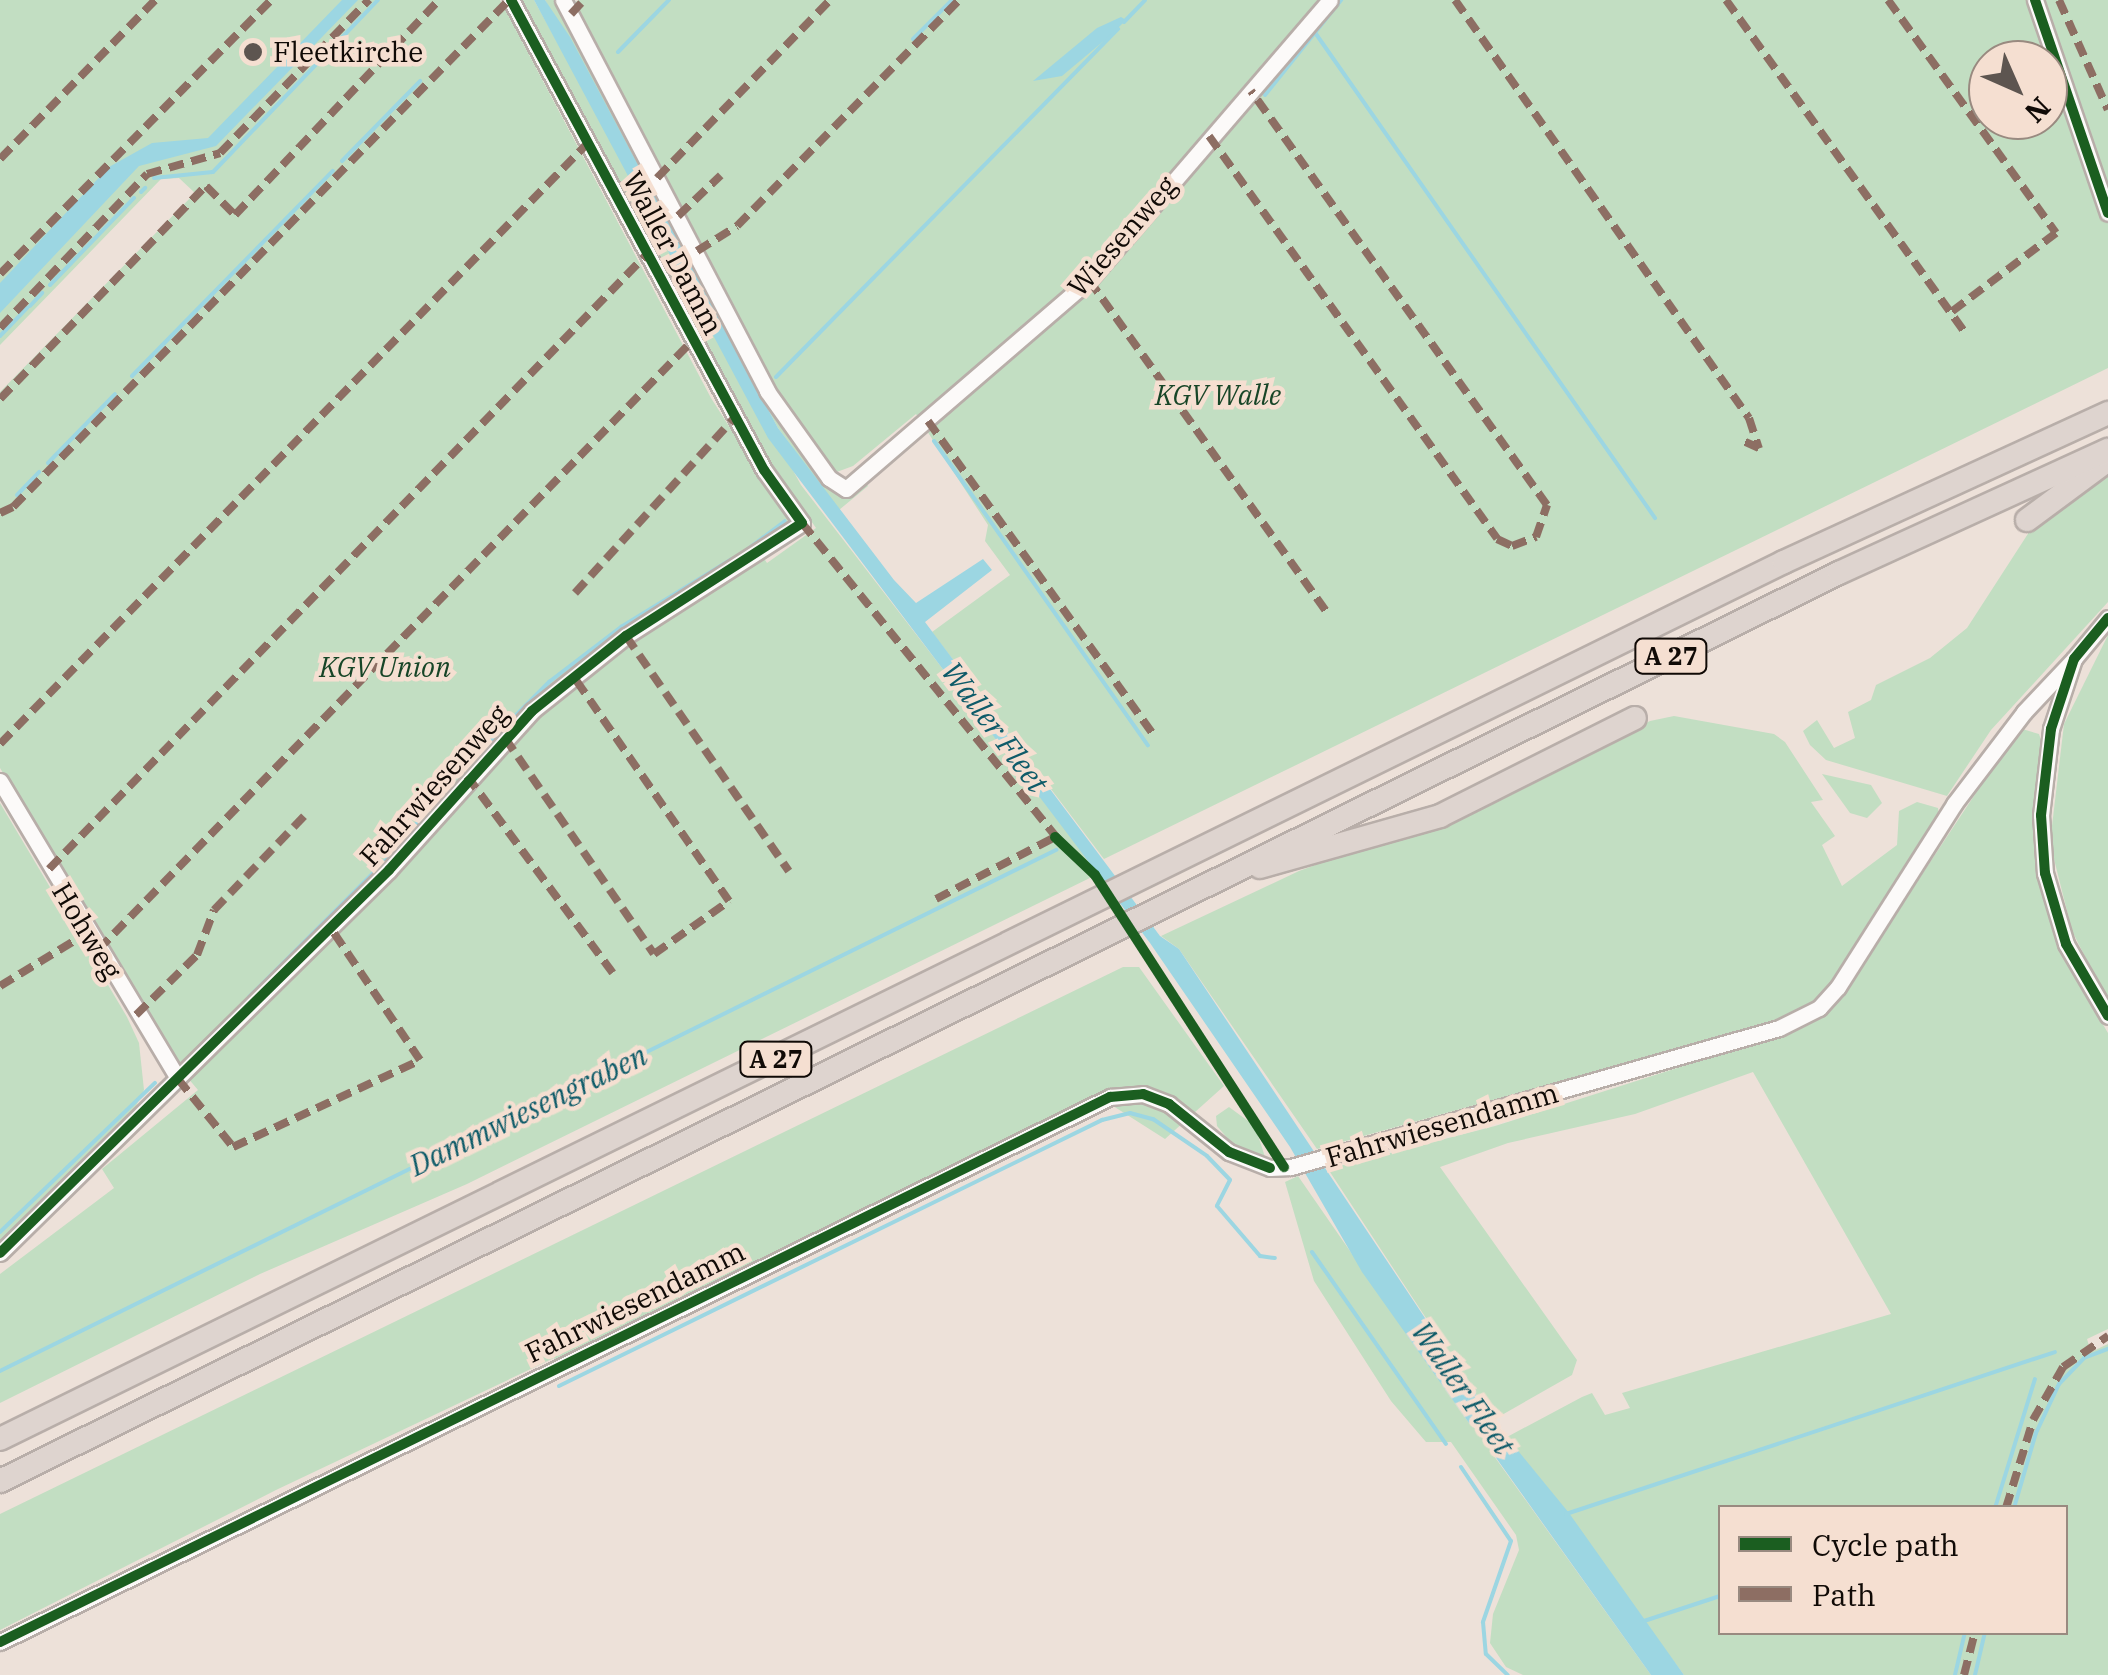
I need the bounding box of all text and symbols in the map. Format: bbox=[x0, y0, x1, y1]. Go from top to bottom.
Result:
place label: Fleetkirche bbox=[273, 35, 423, 69]
north arrow bbox=[1968, 40, 2068, 140]
marker: Fleetkirche bbox=[242, 41, 264, 63]
text: N bbox=[2017, 89, 2059, 131]
street label: Waller Damm bbox=[616, 166, 730, 340]
street label: Wiesenweg bbox=[1061, 169, 1183, 303]
park label: KGV Walle bbox=[1155, 378, 1281, 412]
road number: A 27 bbox=[1634, 636, 1708, 676]
park label: KGV Union bbox=[319, 650, 451, 684]
water label: Waller Fleet bbox=[934, 654, 1056, 800]
street label: Fahrwiesenweg bbox=[353, 697, 515, 873]
street label: Hohweg bbox=[45, 877, 129, 985]
water label: Dammwiesengraben bbox=[403, 1037, 653, 1183]
road number: A 27 bbox=[738, 1039, 814, 1079]
street label: Fahrwiesendamm bbox=[1322, 1076, 1562, 1174]
street label: Fahrwiesendamm bbox=[520, 1234, 750, 1370]
water label: Waller Fleet bbox=[1404, 1314, 1522, 1462]
legend bbox=[1718, 1505, 2068, 1635]
text: Cycle path bbox=[1812, 1525, 1959, 1564]
text: Path bbox=[1812, 1575, 1876, 1614]

